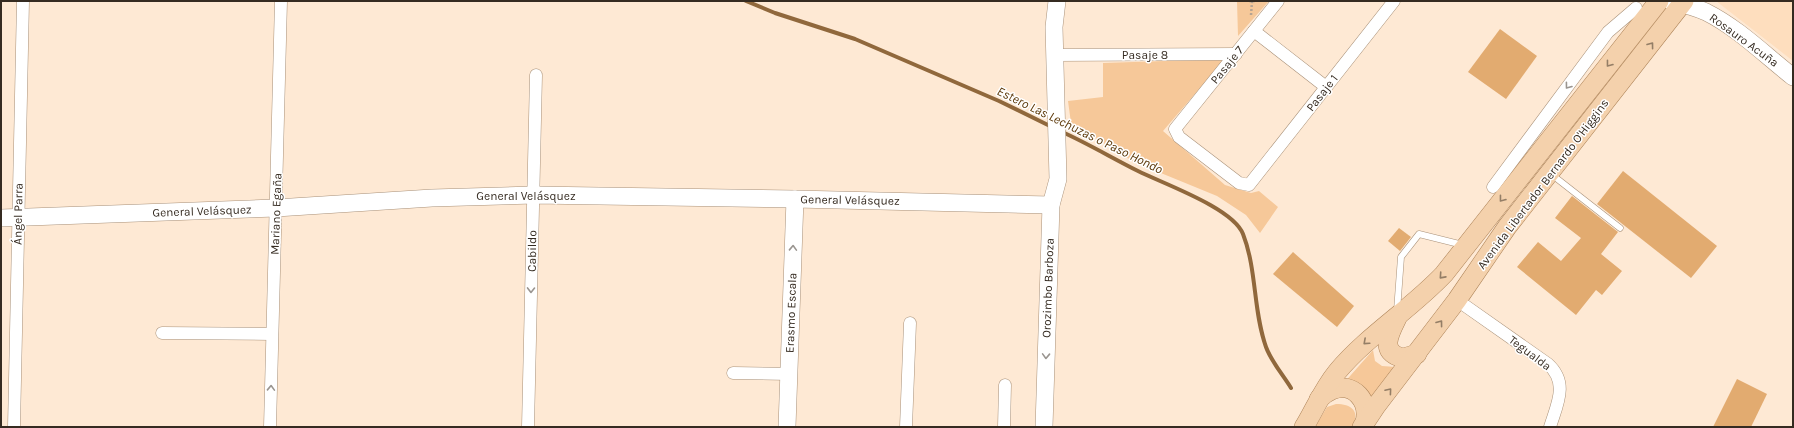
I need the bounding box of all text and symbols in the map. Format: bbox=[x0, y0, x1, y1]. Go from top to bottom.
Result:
street label: Rosauro Acuña bbox=[1707, 10, 1781, 70]
one-way arrow bbox=[1646, 42, 1653, 49]
street label: Pasaje 7 bbox=[1208, 43, 1247, 87]
street label: Pasaje 8 bbox=[1122, 48, 1168, 62]
one-way arrow bbox=[1606, 60, 1613, 67]
street label: Pasaje 1 bbox=[1303, 72, 1341, 114]
one-way arrow bbox=[1566, 82, 1573, 89]
water label: Estero Las Lechuzas o Paso Hondo bbox=[995, 83, 1166, 177]
street label: Avenida Libertador Bernardo O'Higgins bbox=[1474, 96, 1612, 272]
street label: Mariano Egaña bbox=[268, 173, 284, 255]
street label: Ángel Parra bbox=[9, 183, 26, 245]
street label: General Velásquez bbox=[476, 189, 576, 203]
street label: General Velásquez bbox=[800, 192, 900, 208]
one-way arrow bbox=[1500, 195, 1507, 202]
street label: General Velásquez bbox=[152, 202, 252, 220]
street label: Cabildo bbox=[525, 230, 539, 272]
street label: Orozimbo Barboza bbox=[1039, 238, 1057, 338]
one-way arrow bbox=[789, 245, 798, 251]
one-way arrow bbox=[1440, 271, 1447, 279]
street label: Erasmo Escala bbox=[783, 273, 799, 353]
one-way arrow bbox=[527, 287, 536, 293]
one-way arrow bbox=[1436, 320, 1443, 327]
street label: Tegualda bbox=[1506, 333, 1554, 373]
one-way arrow bbox=[1363, 338, 1371, 345]
one-way arrow bbox=[1042, 353, 1050, 359]
one-way arrow bbox=[267, 385, 275, 391]
one-way arrow bbox=[1384, 388, 1391, 395]

